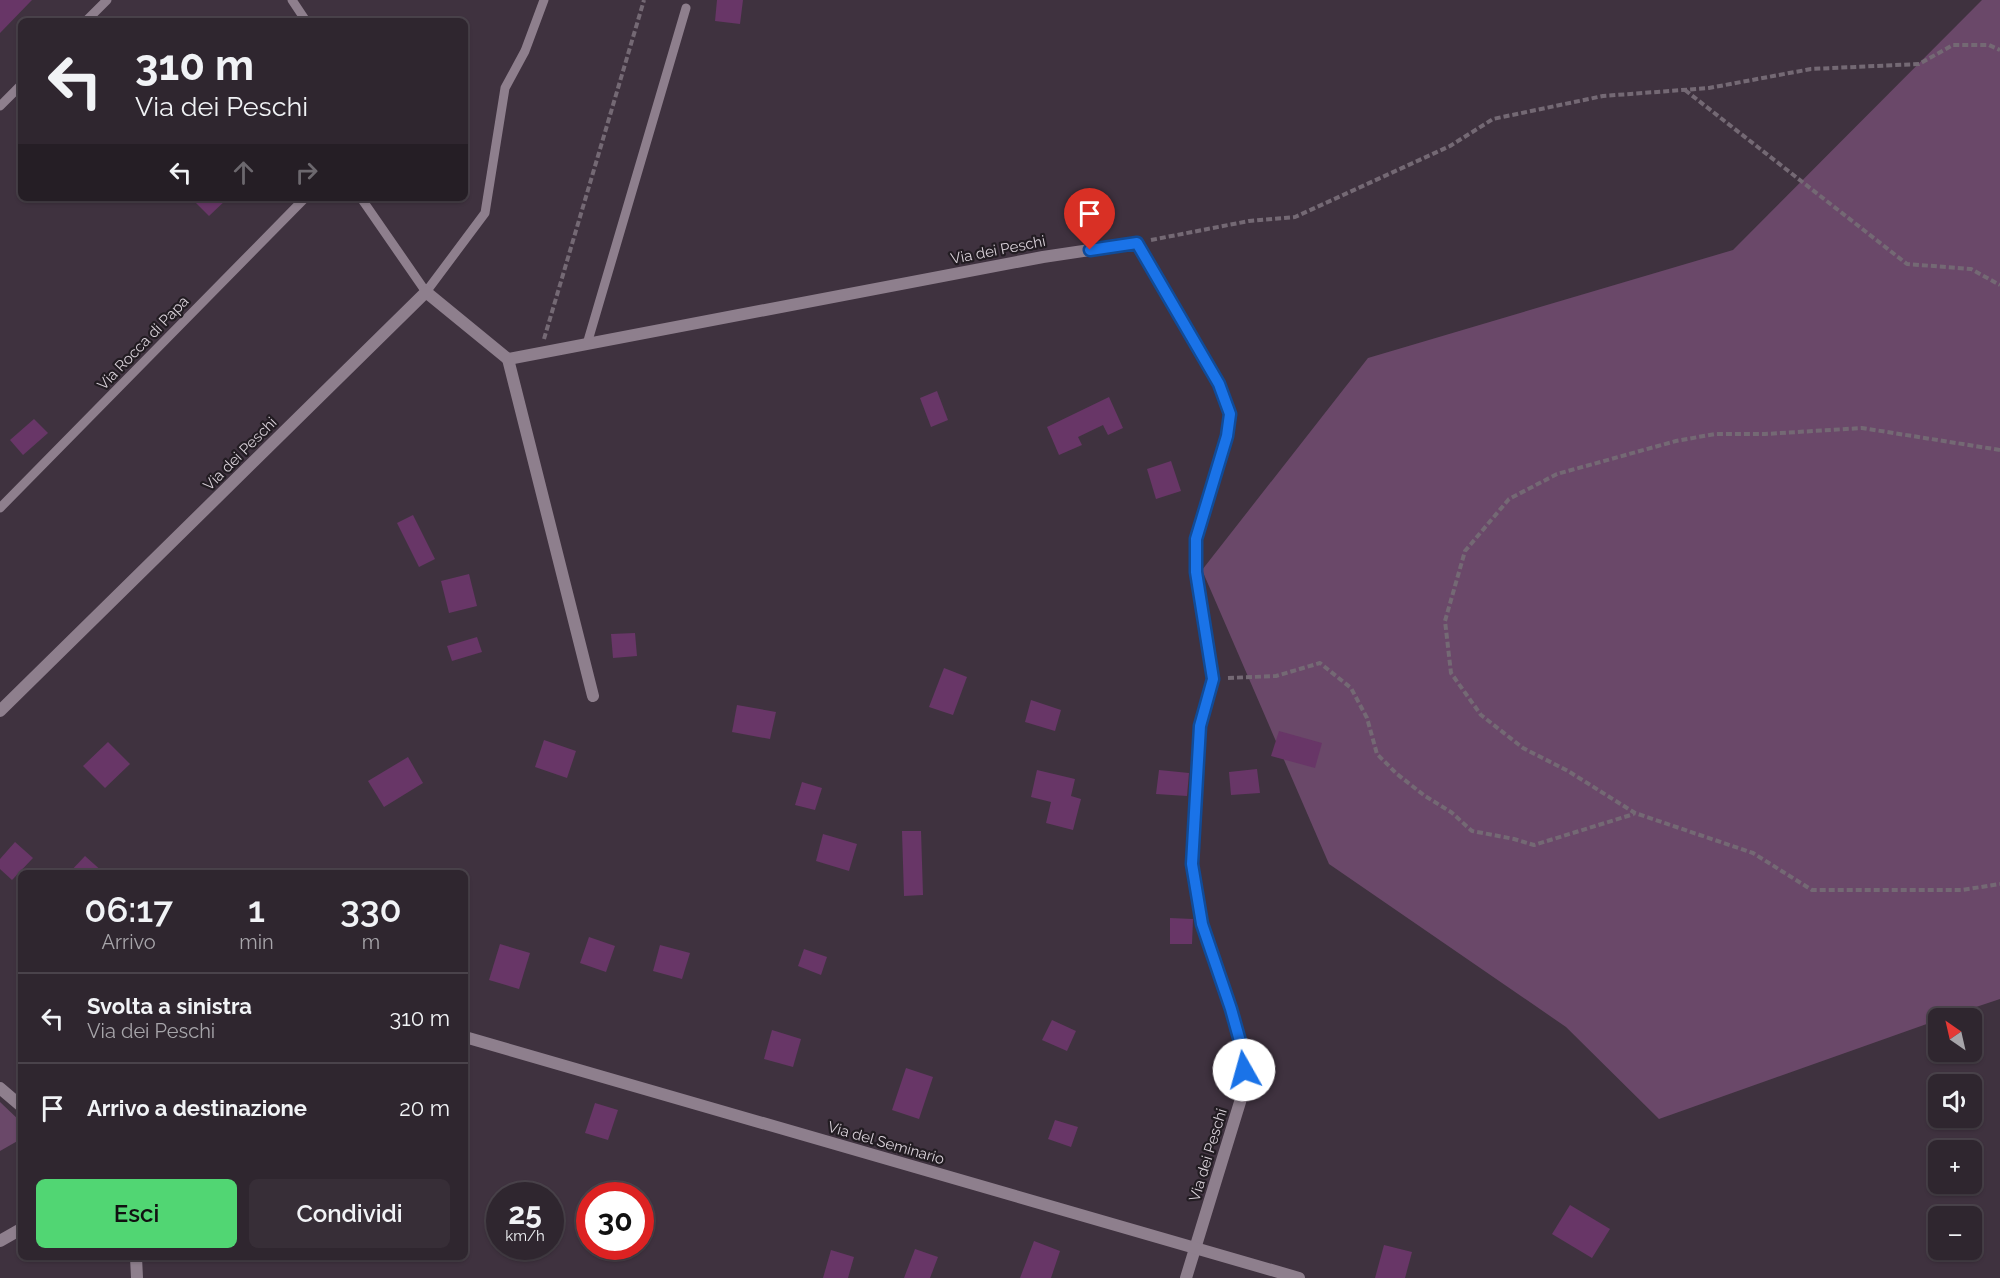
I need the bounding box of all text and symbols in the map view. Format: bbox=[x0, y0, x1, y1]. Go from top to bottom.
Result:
text: 310 m bbox=[135, 41, 254, 90]
icon: left bbox=[36, 42, 114, 120]
text: Via dei Peschi bbox=[135, 91, 308, 122]
icon: left bbox=[164, 156, 197, 189]
icon: ahead bbox=[227, 156, 260, 189]
icon: right bbox=[290, 156, 323, 189]
pin bbox=[1064, 188, 1115, 250]
icon: arrive bbox=[1073, 197, 1106, 230]
street label: Via dei Peschi bbox=[949, 232, 1047, 268]
street label: Via Rocca di Papa bbox=[94, 292, 192, 394]
street label: Via dei Peschi bbox=[200, 414, 280, 494]
text: 06:17 bbox=[84, 888, 173, 930]
text: 1 bbox=[248, 888, 265, 930]
text: 330 bbox=[340, 888, 402, 930]
text: Arrivo bbox=[102, 930, 156, 954]
text: min bbox=[239, 930, 274, 954]
text: m bbox=[362, 930, 380, 954]
text: Svolta a sinistra bbox=[87, 993, 252, 1019]
icon: left bbox=[36, 1002, 69, 1035]
text: 310 m bbox=[390, 1005, 450, 1031]
north arrow bbox=[1928, 1008, 1982, 1062]
map controls bbox=[1928, 1008, 1982, 1260]
text: Via dei Peschi bbox=[87, 1019, 215, 1043]
position arrow bbox=[1212, 1038, 1276, 1102]
button: sound bbox=[1928, 1074, 1982, 1128]
icon: arrive bbox=[36, 1092, 69, 1125]
text: Arrivo a destinazione bbox=[87, 1095, 307, 1121]
text: 20 m bbox=[399, 1095, 450, 1121]
street label: Via dei Peschi bbox=[1185, 1106, 1231, 1204]
street label: Via del Seminario bbox=[826, 1118, 946, 1168]
button: + bbox=[1928, 1140, 1982, 1194]
button: Esci bbox=[36, 1179, 237, 1248]
button: Condividi bbox=[249, 1179, 450, 1248]
speed limit sign: 30 bbox=[576, 1182, 654, 1260]
text: 25 bbox=[508, 1196, 542, 1231]
button: − bbox=[1928, 1206, 1982, 1260]
text: km/h bbox=[505, 1227, 545, 1245]

